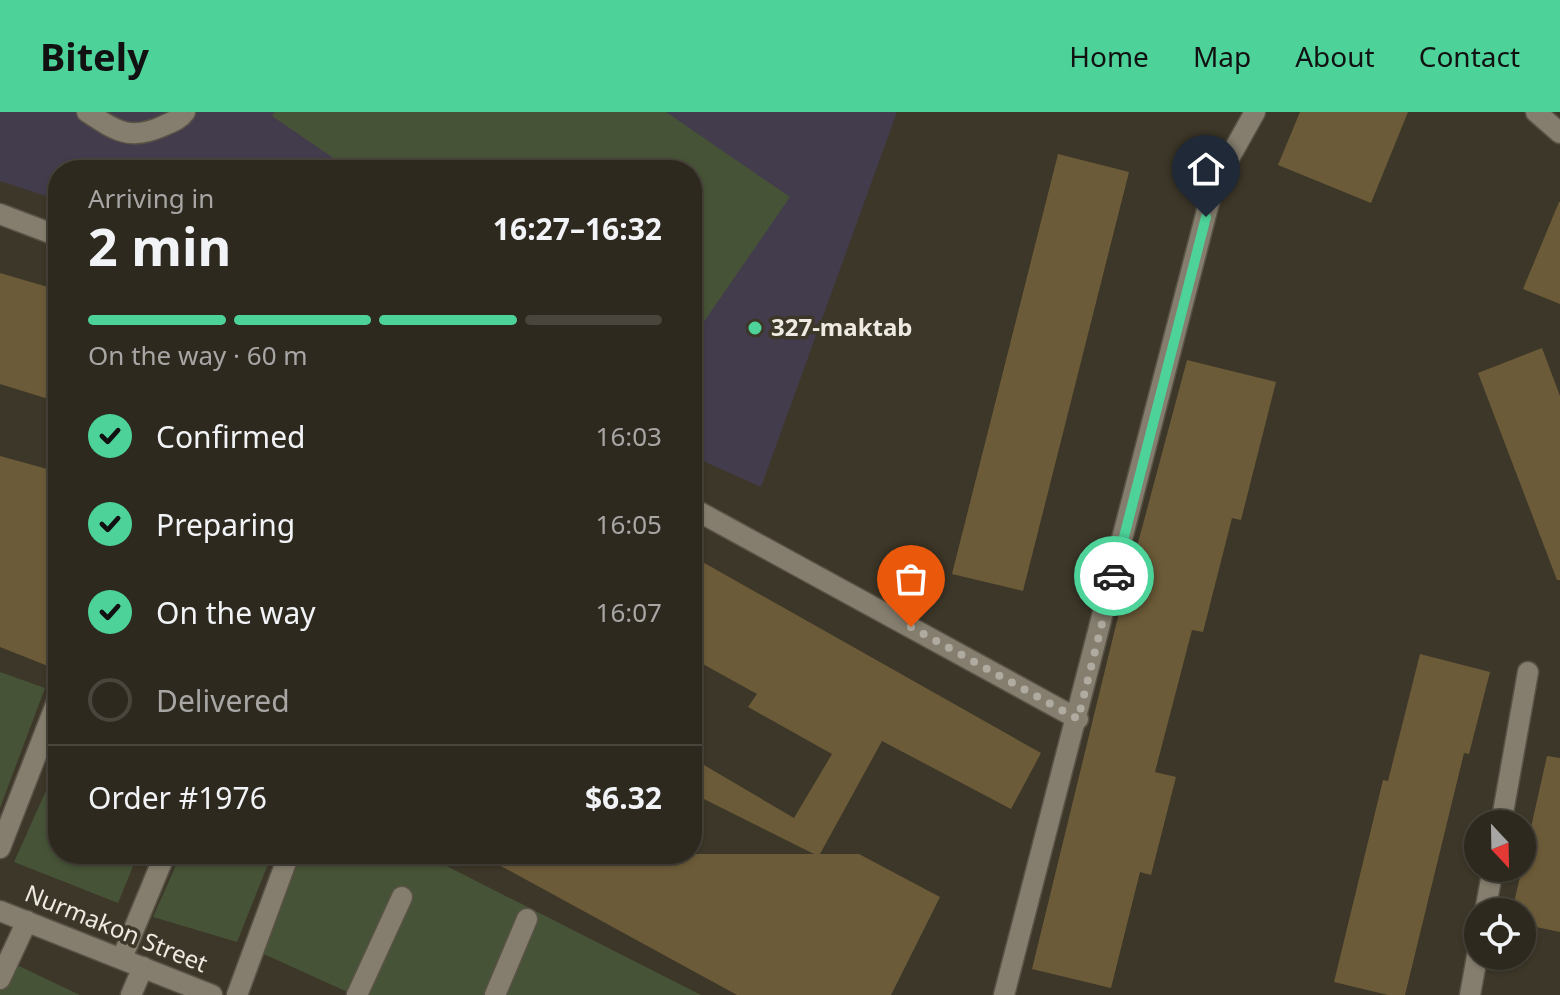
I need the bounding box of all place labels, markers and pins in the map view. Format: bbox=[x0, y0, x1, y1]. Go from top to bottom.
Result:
pin bbox=[1172, 135, 1240, 217]
place label: 327-maktab bbox=[771, 310, 912, 343]
marker: 327-maktab bbox=[746, 319, 764, 337]
pin bbox=[877, 545, 945, 627]

